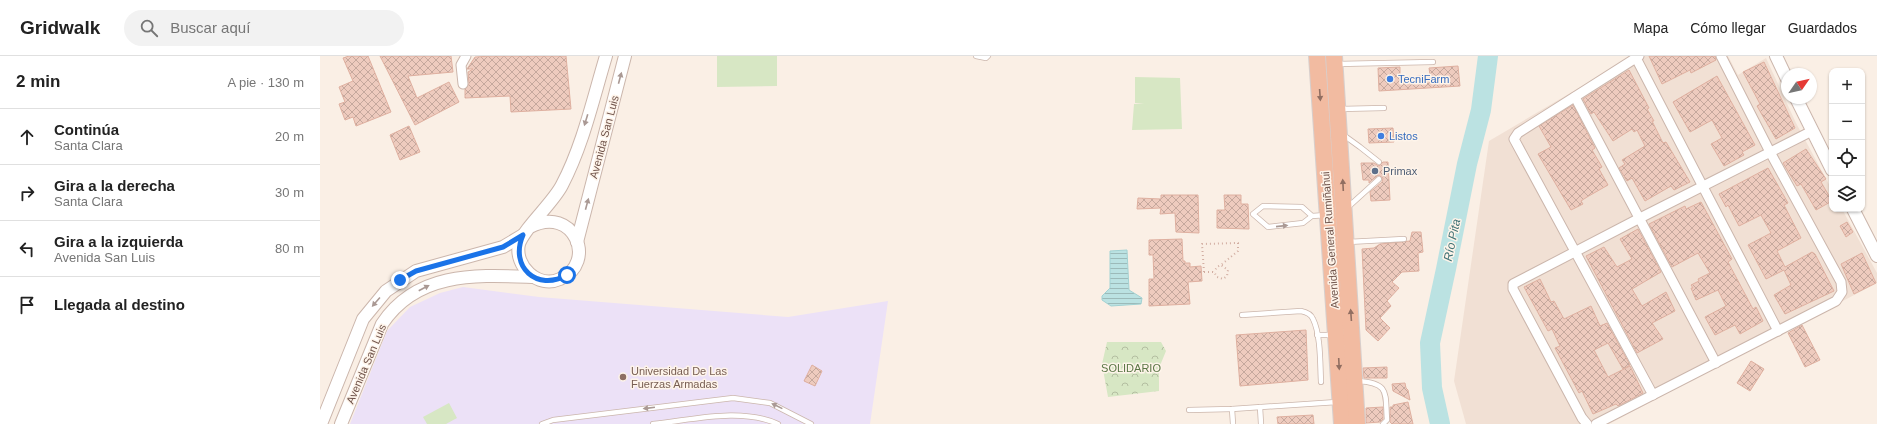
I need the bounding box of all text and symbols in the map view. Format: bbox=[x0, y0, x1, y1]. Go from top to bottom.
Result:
search box bbox=[124, 10, 404, 46]
text: Gridwalk bbox=[20, 17, 100, 38]
icon: search bbox=[138, 17, 160, 39]
text: Buscar aquí bbox=[170, 19, 250, 36]
text: Mapa bbox=[1633, 20, 1668, 36]
text: Cómo llegar bbox=[1690, 20, 1766, 36]
text: Guardados bbox=[1788, 20, 1857, 36]
north arrow bbox=[1781, 68, 1817, 104]
map controls bbox=[1829, 68, 1865, 212]
button: + bbox=[1829, 68, 1865, 104]
text: 2 min bbox=[16, 72, 60, 91]
one-way arrow bbox=[617, 72, 623, 84]
place label: TecniFarm bbox=[1398, 73, 1449, 85]
marker: TecniFarm bbox=[1385, 74, 1395, 84]
text: A pie · 130 m bbox=[227, 75, 304, 90]
one-way arrow bbox=[1317, 89, 1324, 101]
street label: Avenida San Luis bbox=[587, 94, 621, 180]
button: − bbox=[1829, 104, 1865, 140]
one-way arrow bbox=[583, 115, 589, 127]
text: Continúa bbox=[54, 121, 119, 138]
icon: ahead bbox=[16, 126, 38, 148]
text: 20 m bbox=[275, 129, 304, 144]
place label: Listos bbox=[1389, 130, 1418, 142]
marker: Listos bbox=[1376, 131, 1386, 141]
text: Santa Clara bbox=[54, 138, 123, 153]
button: locate bbox=[1829, 140, 1865, 176]
place label: Primax bbox=[1383, 165, 1418, 177]
marker: Primax bbox=[1370, 166, 1380, 176]
street label: Avenida General Rumiñahui bbox=[1319, 171, 1341, 309]
button: layers bbox=[1829, 176, 1865, 212]
text: Gira a la derecha bbox=[54, 177, 175, 194]
one-way arrow bbox=[1340, 178, 1346, 191]
icon: right bbox=[16, 182, 38, 204]
text: 30 m bbox=[275, 185, 304, 200]
text: Santa Clara bbox=[54, 194, 123, 209]
one-way arrow bbox=[584, 198, 590, 210]
water label: Río Pita bbox=[1441, 217, 1463, 262]
one-way arrow bbox=[1276, 222, 1288, 229]
text: Gira a la izquierda bbox=[54, 233, 183, 250]
icon: left bbox=[16, 238, 38, 260]
text: 80 m bbox=[275, 241, 304, 256]
text: Avenida San Luis bbox=[54, 250, 155, 265]
route start bbox=[558, 266, 576, 284]
route end bbox=[391, 271, 409, 289]
one-way arrow bbox=[419, 284, 430, 291]
icon: arrive bbox=[16, 294, 38, 316]
text: Llegada al destino bbox=[54, 296, 185, 313]
one-way arrow bbox=[372, 297, 381, 307]
one-way arrow bbox=[1347, 309, 1354, 321]
street label: Avenida San Luis bbox=[344, 322, 388, 406]
one-way arrow bbox=[1335, 358, 1342, 370]
park label: SOLIDARIO bbox=[1101, 362, 1161, 374]
place label: Universidad De Las Fuerzas Armadas bbox=[631, 365, 727, 390]
marker: Universidad De Las Fuerzas Armadas bbox=[618, 372, 628, 382]
one-way arrow bbox=[771, 403, 782, 410]
one-way arrow bbox=[642, 405, 655, 411]

